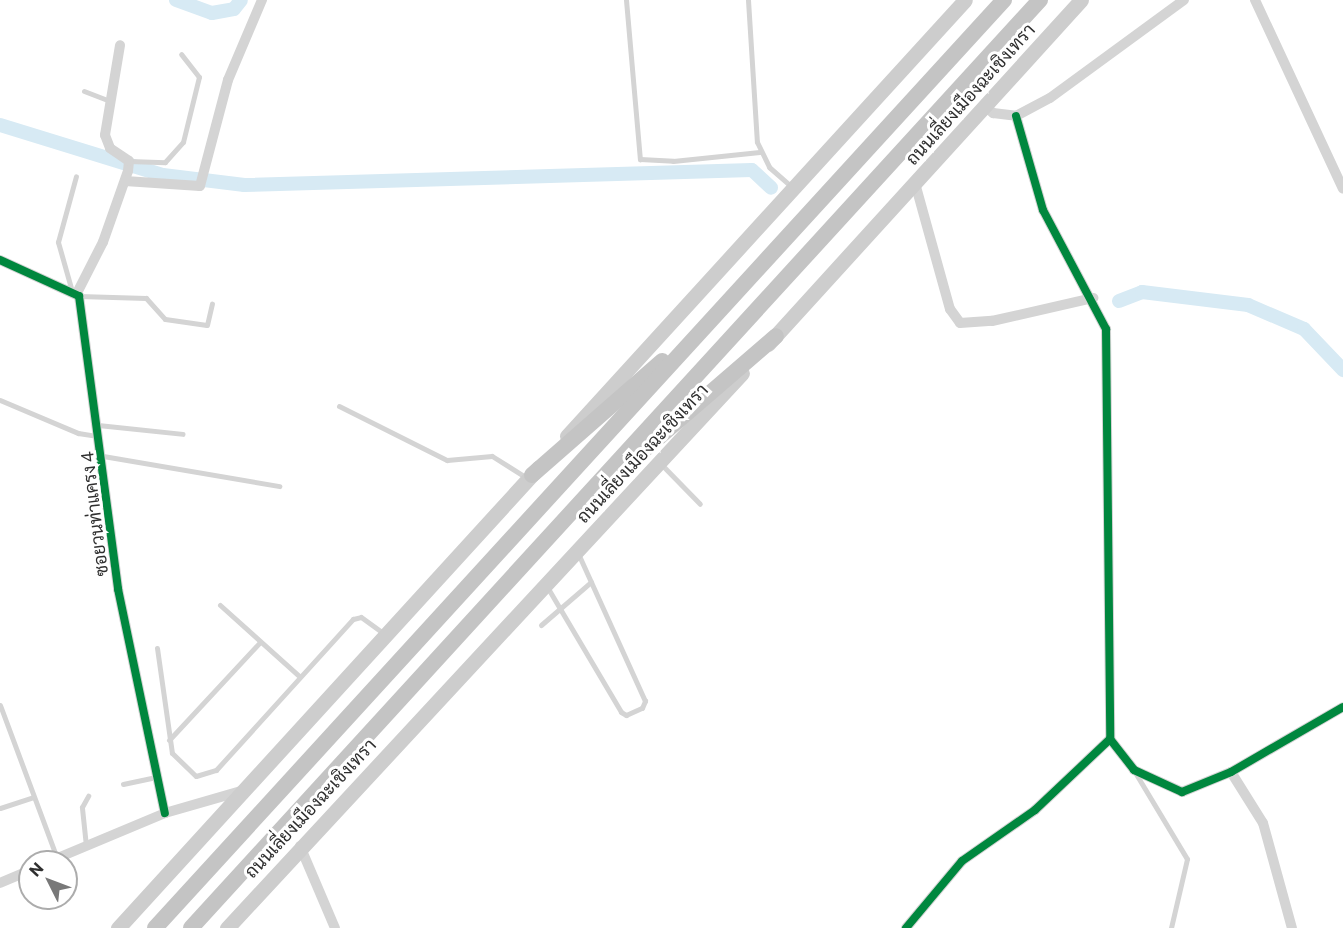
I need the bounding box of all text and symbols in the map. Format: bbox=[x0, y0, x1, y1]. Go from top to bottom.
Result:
street label: ถนนเลี่ยงเมืองฉะเชิงเทรา bbox=[901, 19, 1039, 169]
street label: ถนนเลี่ยงเมืองฉะเชิงเทรา bbox=[572, 379, 712, 527]
street label: ซอยวนท่าแครง 4 bbox=[76, 450, 112, 578]
street label: ถนนเลี่ยงเมืองฉะเชิงเทรา bbox=[240, 734, 380, 882]
north arrow bbox=[18, 850, 78, 910]
text: N bbox=[25, 858, 47, 880]

